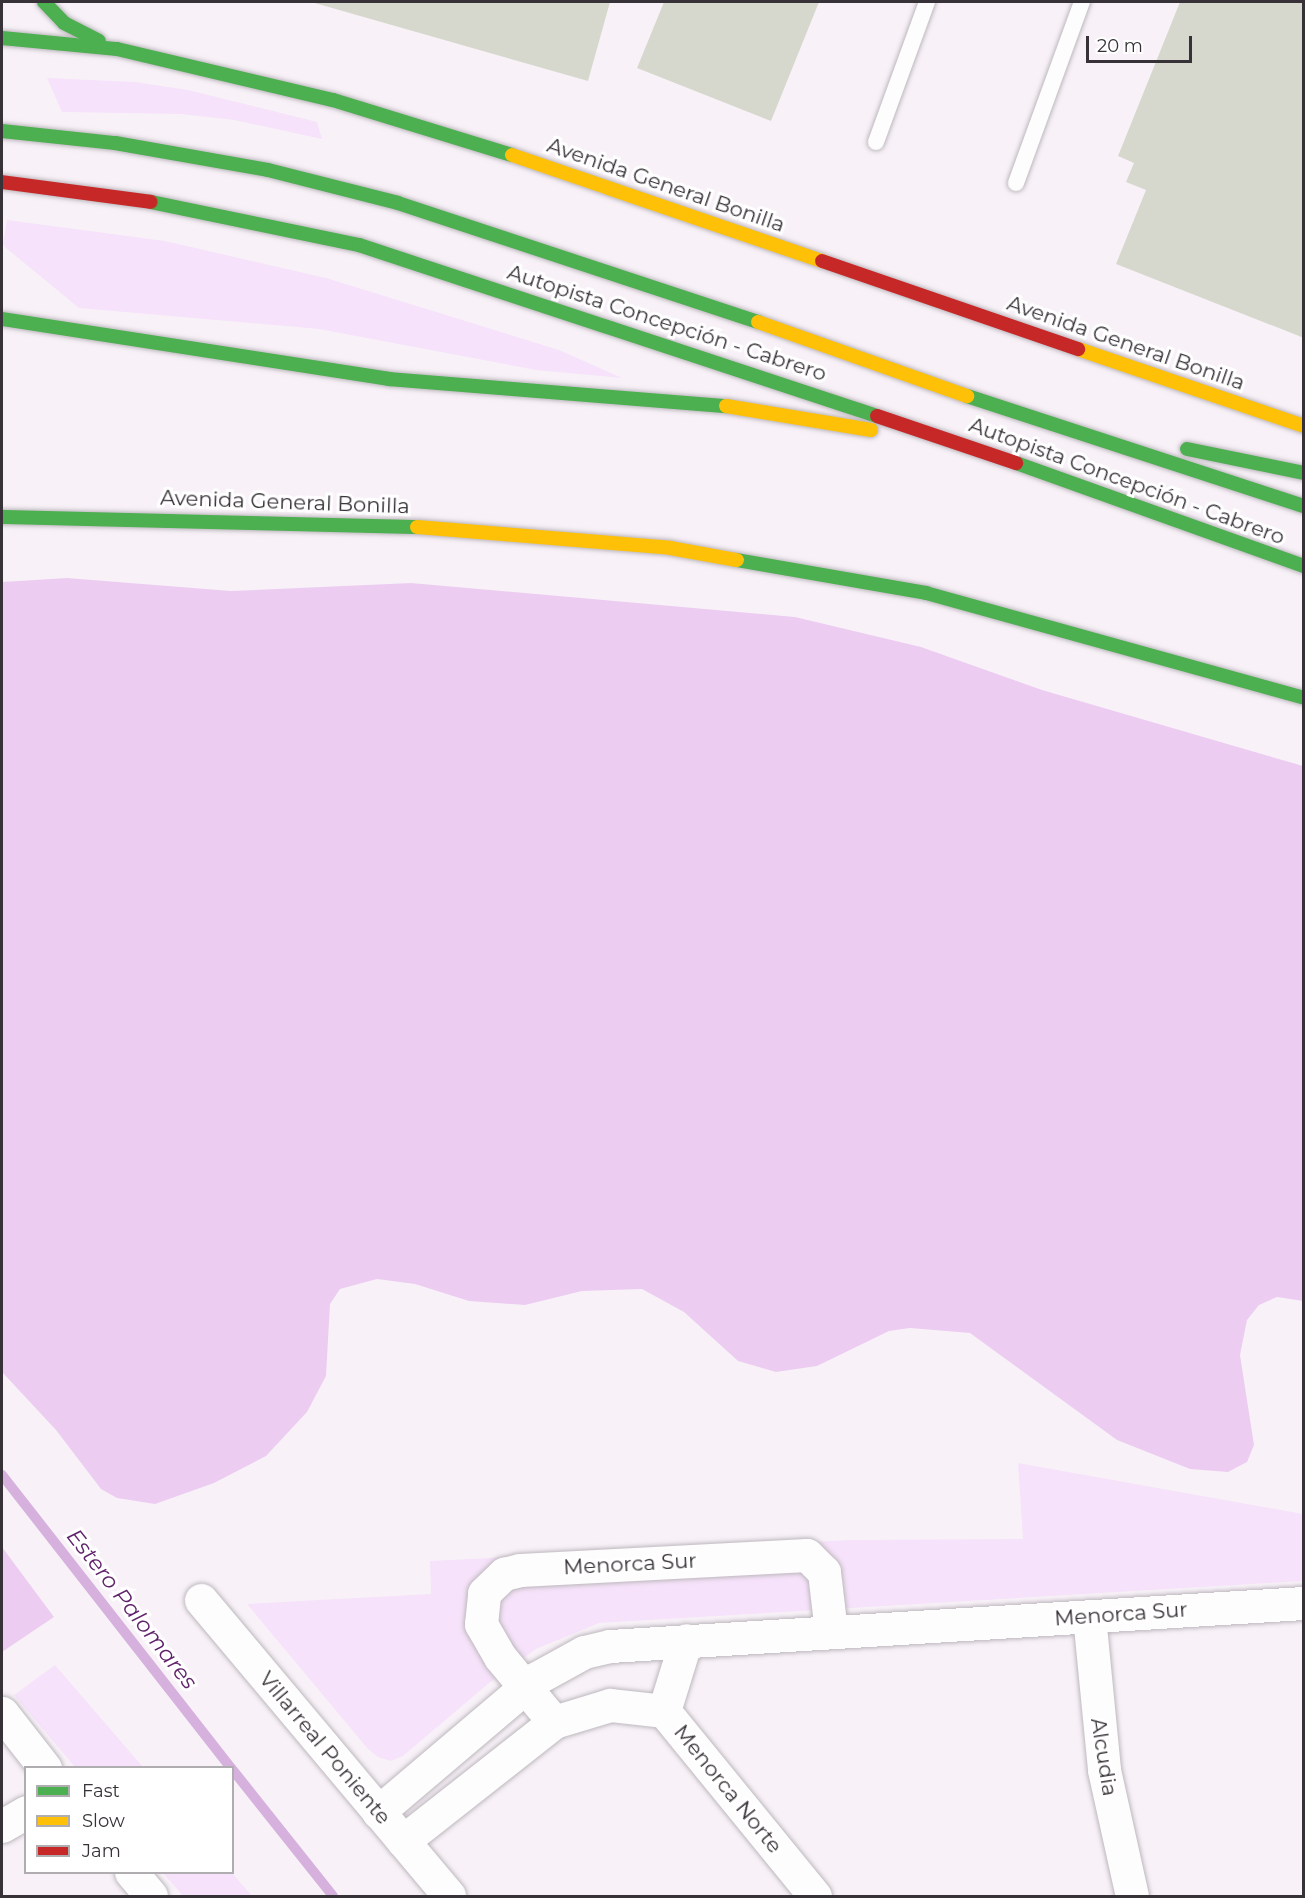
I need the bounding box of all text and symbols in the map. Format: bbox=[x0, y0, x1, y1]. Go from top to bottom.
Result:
scale bar bbox=[1089, 24, 1196, 62]
text: 20 m bbox=[1097, 35, 1143, 57]
street label: Avenida General Bonilla bbox=[544, 132, 788, 238]
street label: Autopista Concepción - Cabrero bbox=[504, 259, 830, 387]
street label: Avenida General Bonilla bbox=[1004, 290, 1248, 396]
street label: Autopista Concepción - Cabrero bbox=[966, 412, 1288, 550]
street label: Avenida General Bonilla bbox=[160, 485, 410, 519]
water label: Estero Palomares bbox=[61, 1524, 203, 1694]
street label: Menorca Sur bbox=[563, 1548, 697, 1580]
street label: Menorca Sur bbox=[1054, 1597, 1188, 1631]
street label: Villarreal Poniente bbox=[254, 1667, 396, 1829]
street label: Alcudia bbox=[1085, 1716, 1123, 1798]
street label: Menorca Norte bbox=[669, 1720, 787, 1858]
legend bbox=[24, 1766, 234, 1874]
text: Fast bbox=[82, 1780, 120, 1802]
text: Slow bbox=[82, 1810, 125, 1832]
text: Jam bbox=[82, 1840, 121, 1862]

